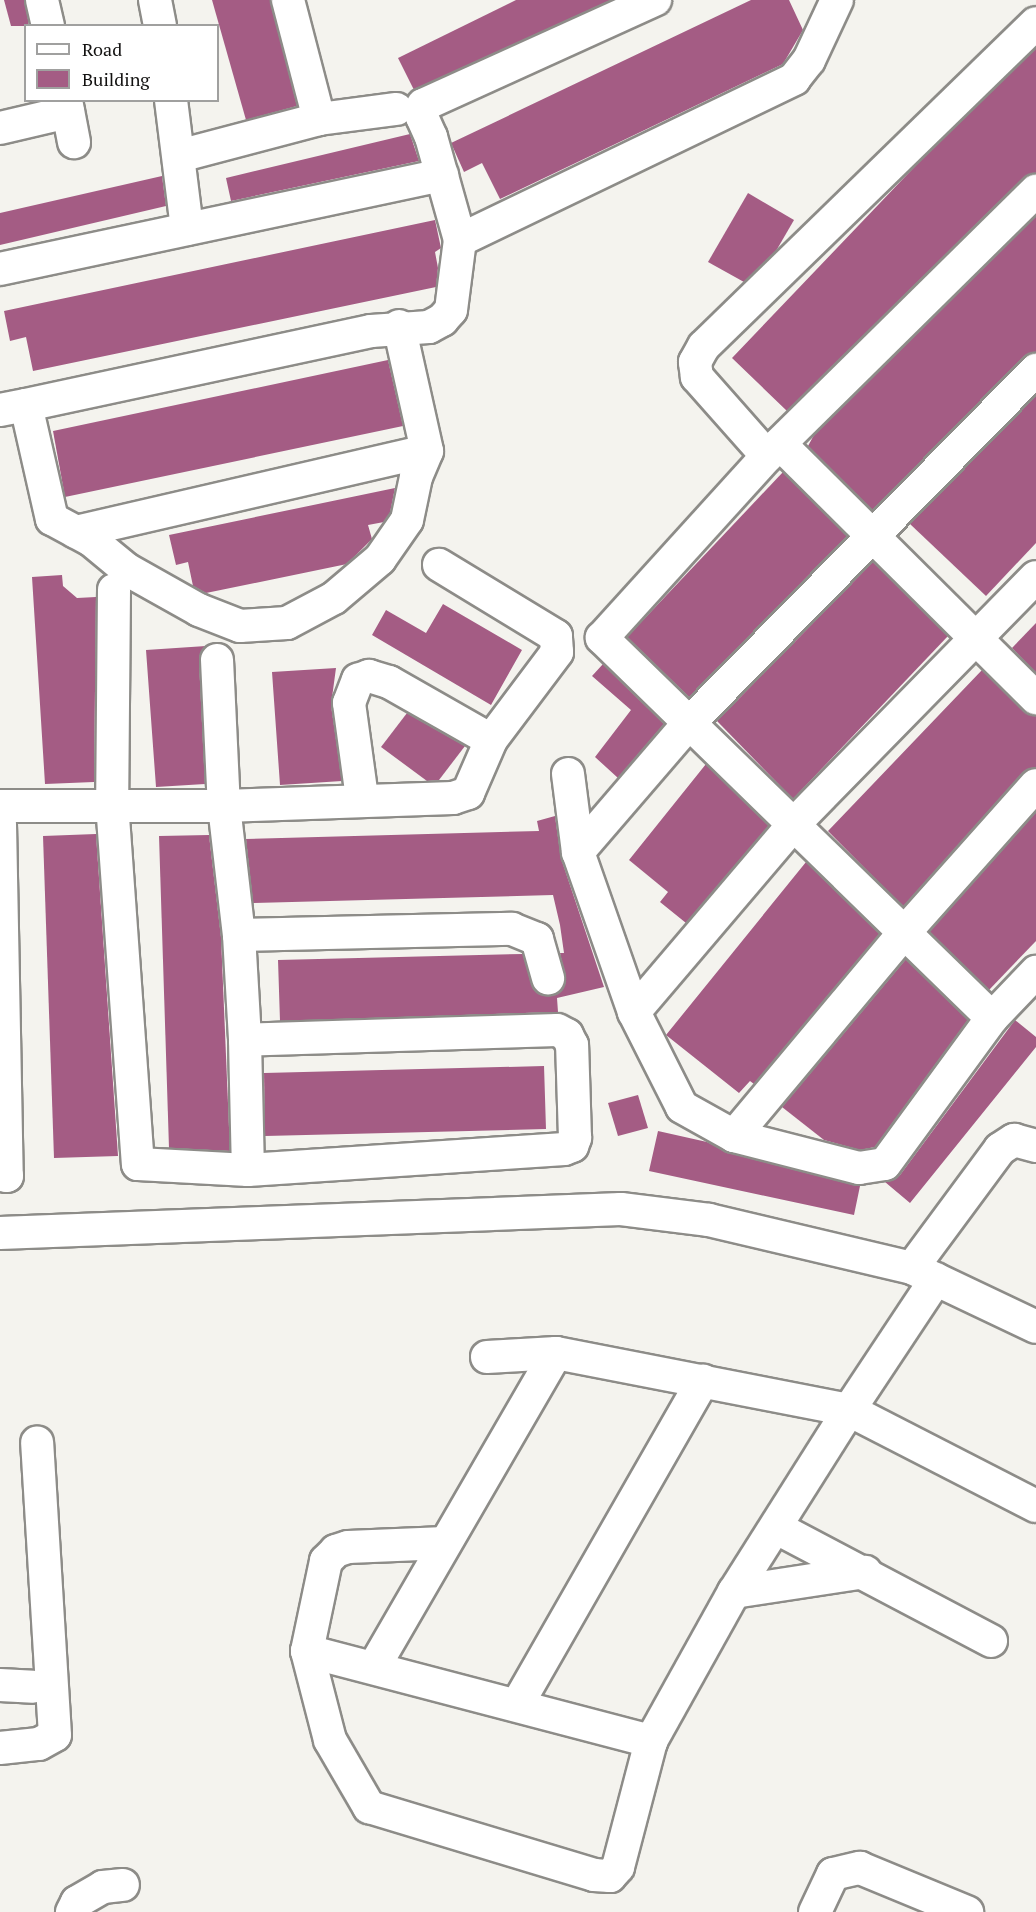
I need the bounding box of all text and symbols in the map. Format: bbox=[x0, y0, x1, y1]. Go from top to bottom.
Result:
legend bbox=[24, 24, 219, 102]
text: Road bbox=[82, 37, 122, 61]
text: Building bbox=[82, 67, 150, 91]

